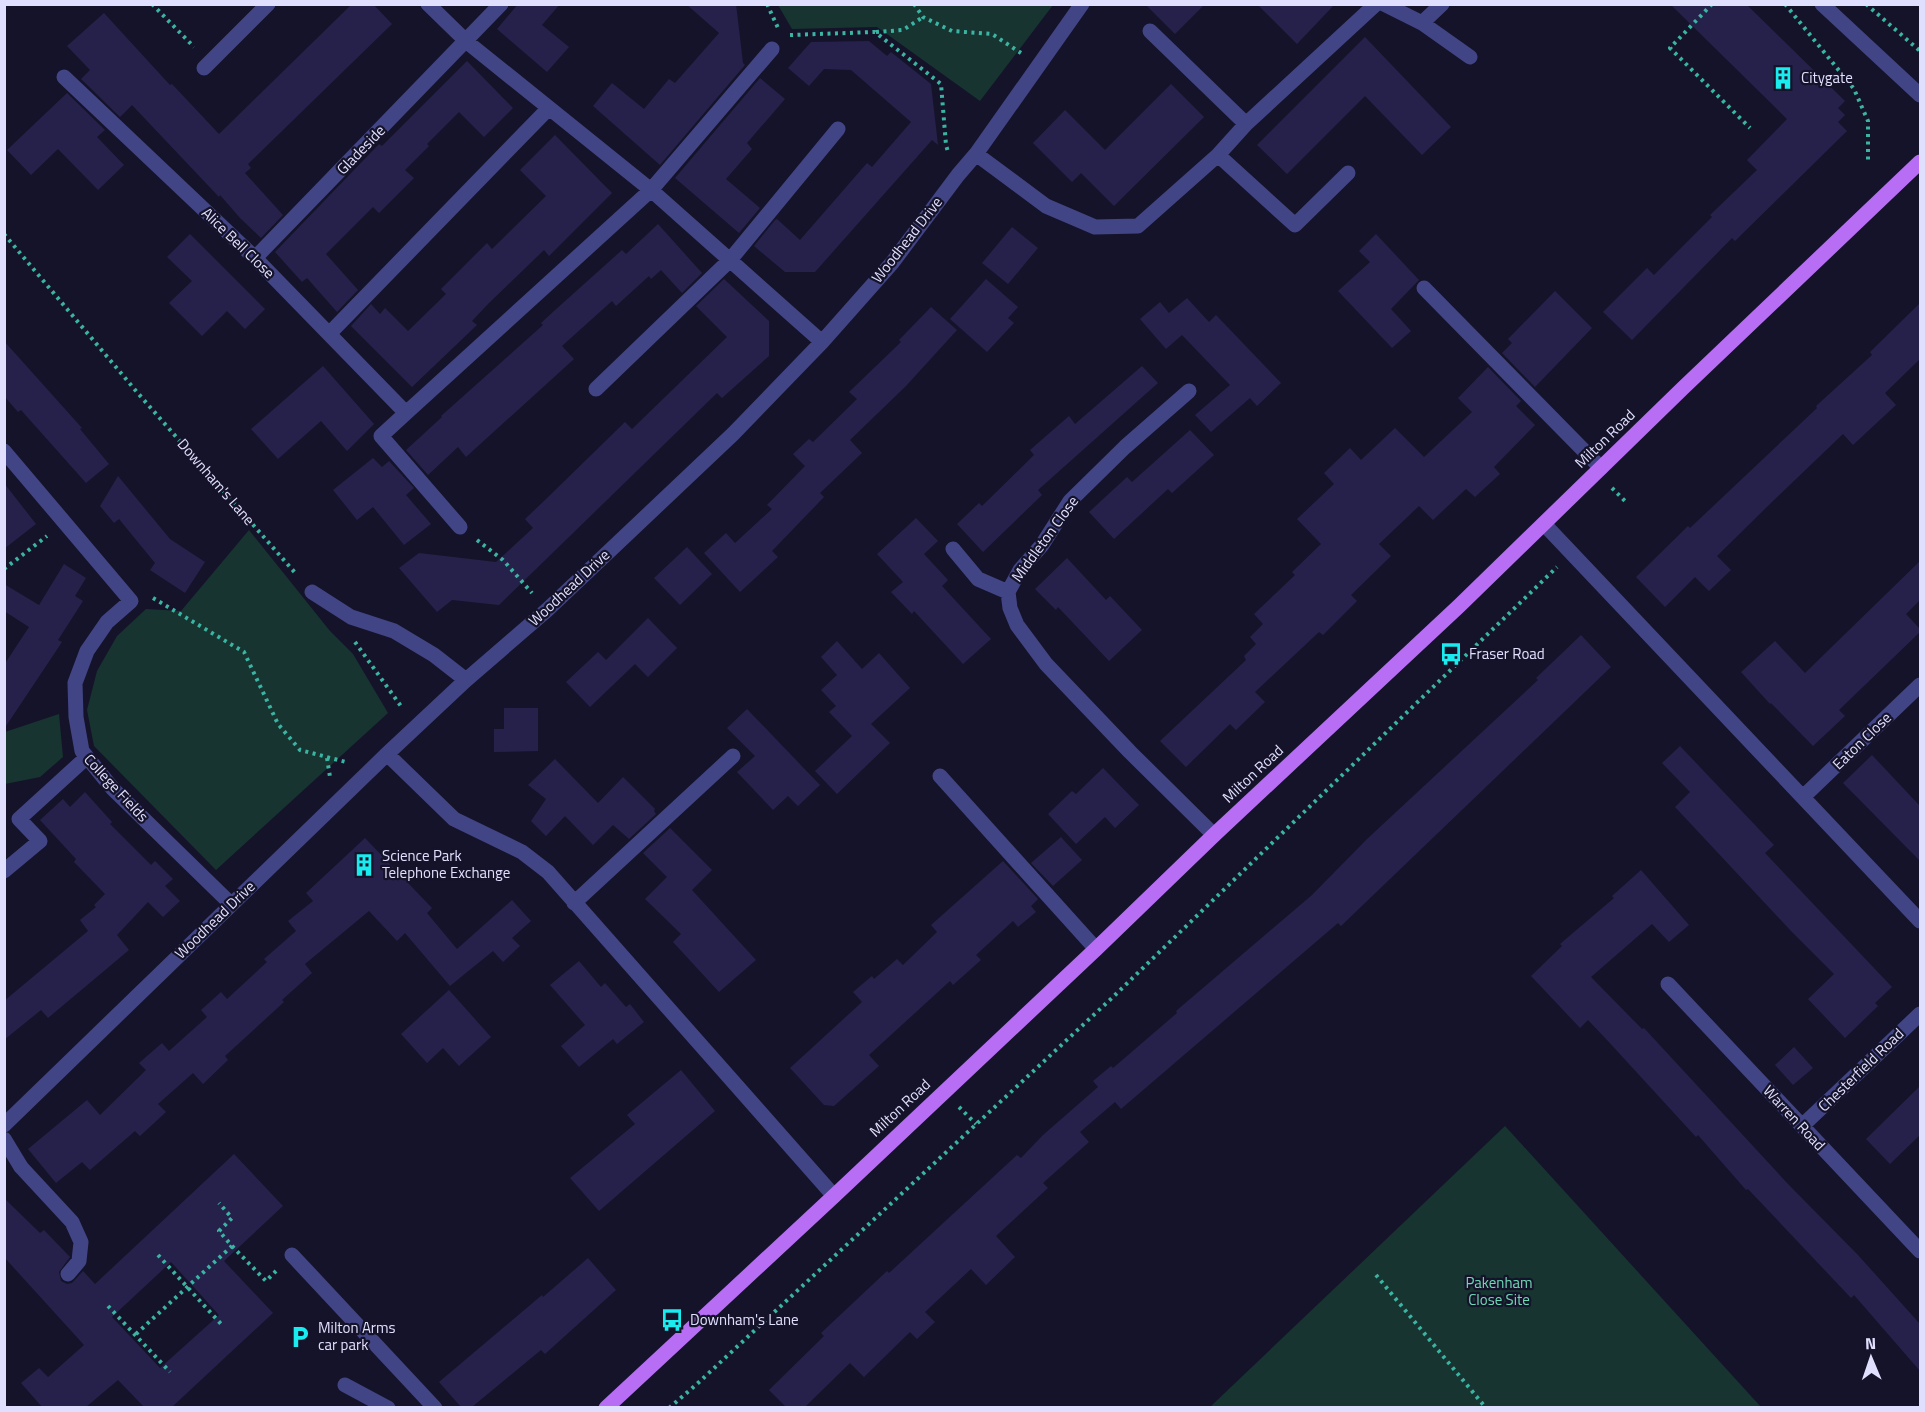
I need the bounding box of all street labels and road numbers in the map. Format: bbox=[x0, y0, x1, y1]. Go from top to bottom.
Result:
street label: Gladeside bbox=[331, 120, 390, 180]
street label: Woodhead Drive bbox=[866, 192, 948, 288]
street label: Alice Bell Close bbox=[196, 202, 280, 284]
street label: Milton Road bbox=[1569, 404, 1640, 473]
street label: Downham's Lane bbox=[172, 433, 261, 530]
street label: Middleton Close bbox=[1005, 491, 1084, 586]
street label: Woodhead Drive bbox=[523, 544, 615, 631]
street label: Eaton Close bbox=[1827, 707, 1896, 775]
street label: Milton Road bbox=[1217, 739, 1288, 808]
street label: College Fields bbox=[79, 748, 154, 827]
street label: Woodhead Drive bbox=[169, 875, 260, 964]
street label: Chesterfield Road bbox=[1812, 1023, 1909, 1117]
street label: Milton Road bbox=[864, 1073, 935, 1142]
street label: Warren Road bbox=[1758, 1080, 1831, 1156]

